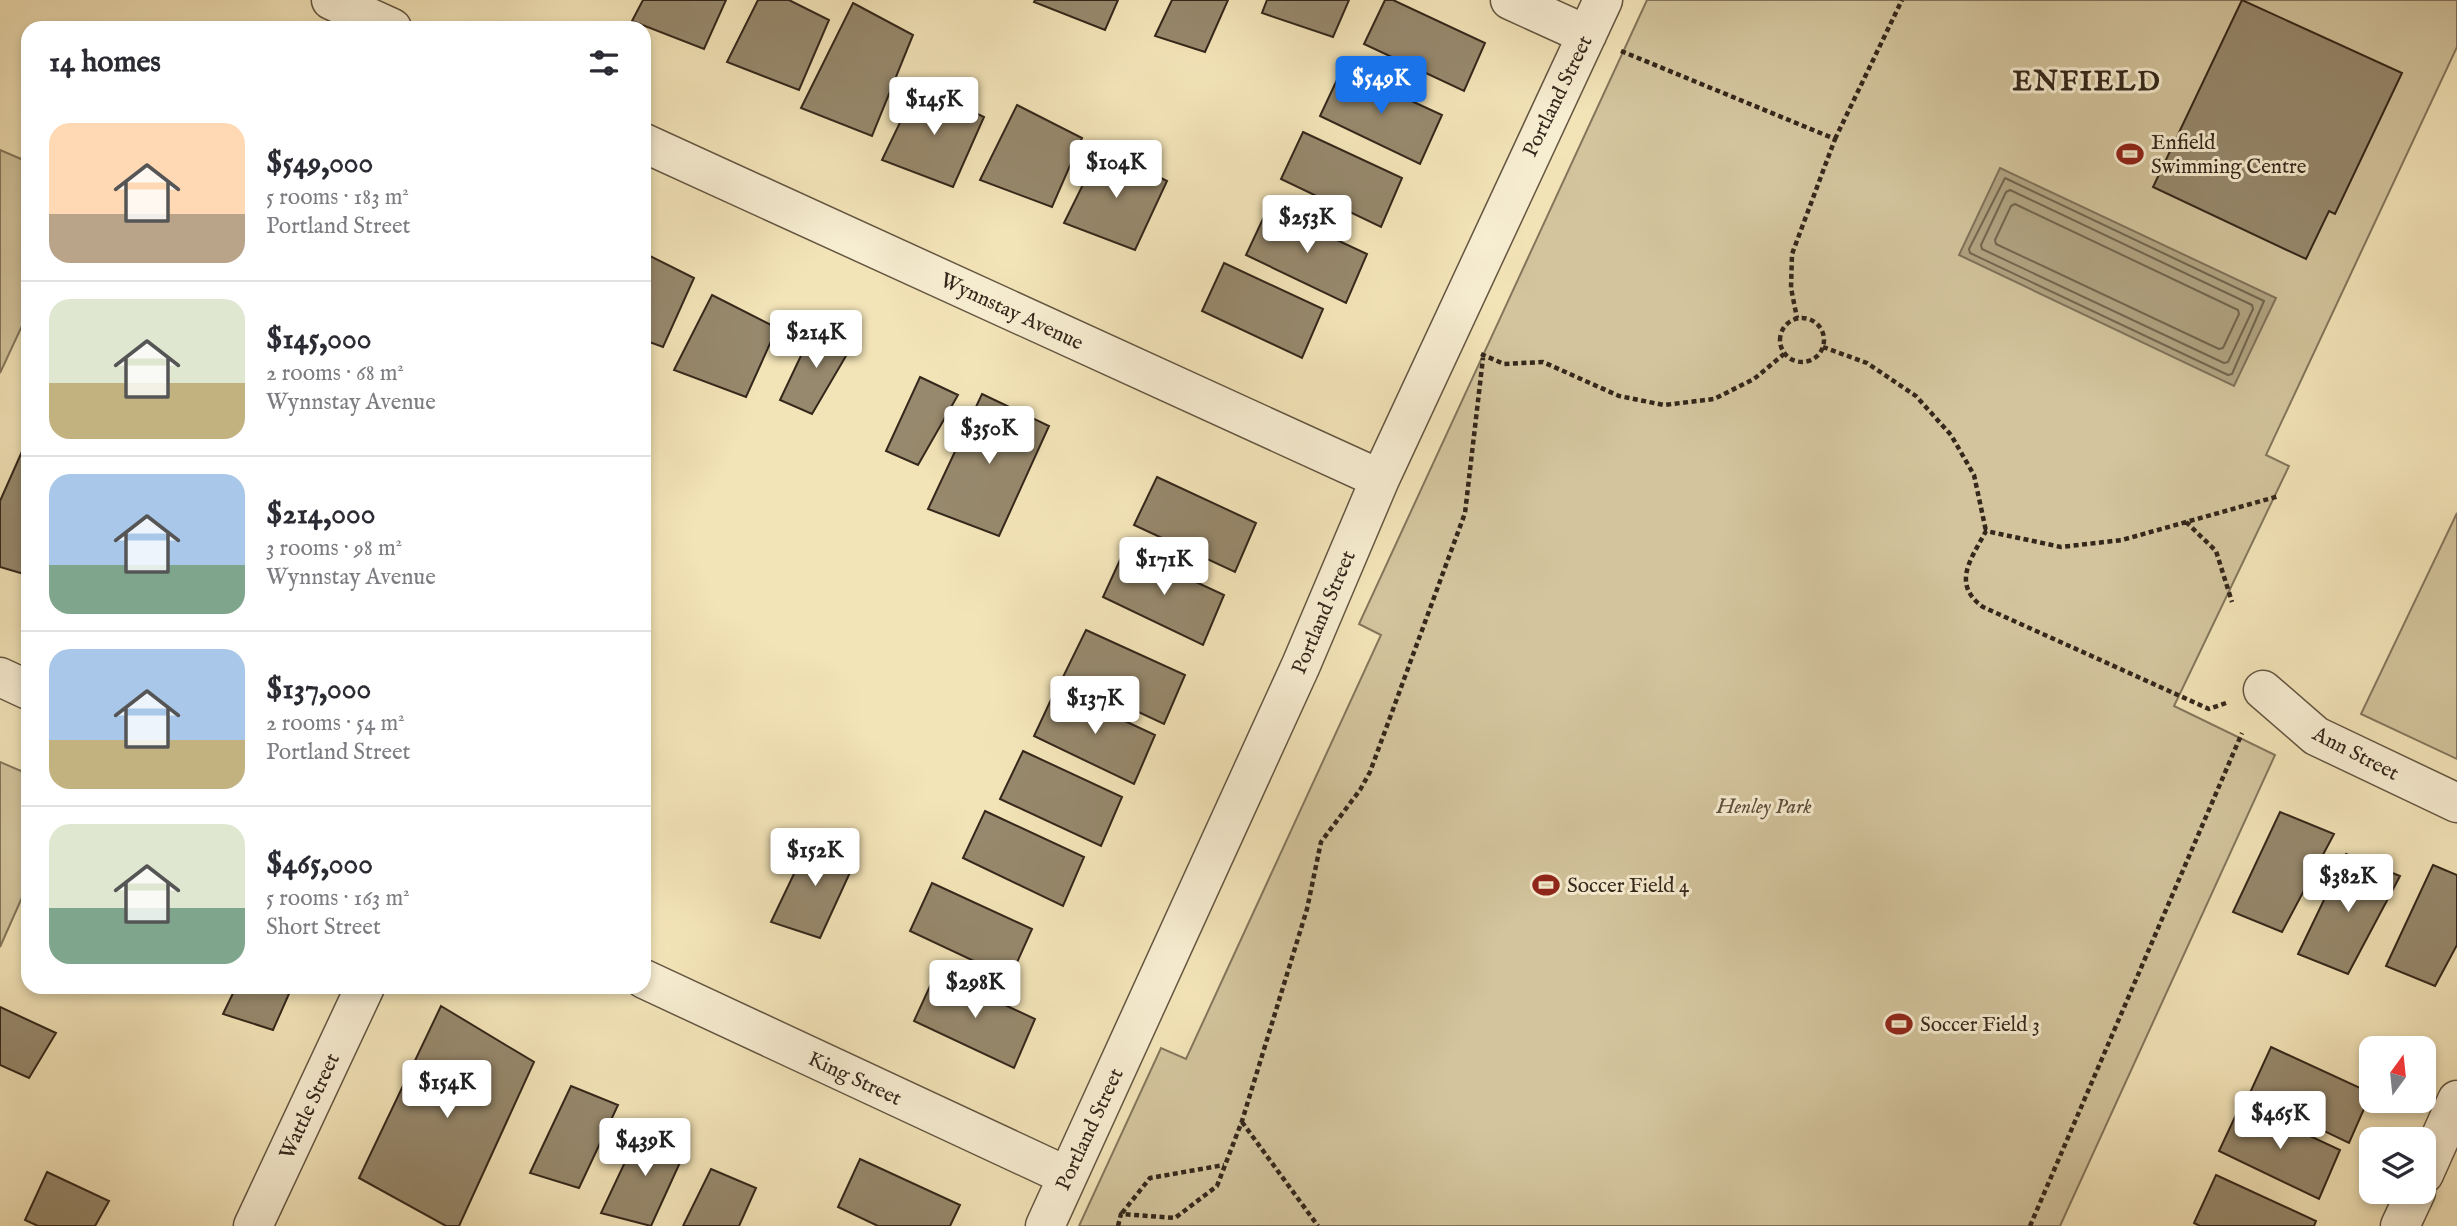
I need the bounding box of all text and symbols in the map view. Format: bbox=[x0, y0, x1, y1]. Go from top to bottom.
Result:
street label: Portland Street bbox=[1517, 31, 1599, 162]
text: 14 homes bbox=[49, 44, 161, 82]
icon: filters bbox=[585, 44, 623, 82]
pin: $549K bbox=[1332, 57, 1430, 116]
text: $549K bbox=[1352, 64, 1410, 93]
district label: ENFIELD bbox=[2012, 65, 2162, 100]
pin: $145K bbox=[885, 78, 983, 137]
text: $145K bbox=[905, 85, 963, 114]
place label: Enfield Swimming Centre bbox=[2151, 130, 2307, 181]
sports icon: Enfield Swimming Centre bbox=[2115, 139, 2145, 169]
pin: $104K bbox=[1067, 140, 1165, 200]
text: $549,000 bbox=[266, 145, 373, 183]
text: $104K bbox=[1086, 148, 1146, 177]
icon: home bbox=[105, 151, 189, 235]
text: 5 rooms · 183 m² bbox=[266, 183, 409, 212]
pin: $253K bbox=[1258, 196, 1356, 255]
text: $253K bbox=[1278, 203, 1336, 232]
text: Portland Street bbox=[266, 212, 410, 241]
street label: Wynnstay Avenue bbox=[935, 267, 1088, 358]
pin: $214K bbox=[767, 310, 865, 370]
text: $214K bbox=[786, 318, 846, 347]
text: $145,000 bbox=[266, 321, 371, 359]
icon: home bbox=[105, 327, 189, 411]
text: 2 rooms · 68 m² bbox=[266, 359, 404, 388]
text: Wynnstay Avenue bbox=[266, 388, 436, 417]
pin: $350K bbox=[940, 406, 1038, 466]
text: $350K bbox=[960, 414, 1018, 443]
text: $214,000 bbox=[266, 496, 376, 534]
icon: home bbox=[105, 502, 189, 586]
text: 3 rooms · 98 m² bbox=[266, 534, 402, 563]
pin: $171K bbox=[1115, 538, 1213, 597]
text: $171K bbox=[1135, 545, 1193, 574]
street label: Portland Street bbox=[1286, 547, 1363, 679]
text: Wynnstay Avenue bbox=[266, 563, 436, 592]
text: $137,000 bbox=[266, 671, 371, 709]
pin: $137K bbox=[1046, 676, 1144, 736]
icon: home bbox=[105, 677, 189, 761]
text: $137K bbox=[1066, 684, 1124, 713]
text: 2 rooms · 54 m² bbox=[266, 709, 405, 738]
street label: Ann Street bbox=[2307, 721, 2403, 788]
text: Portland Street bbox=[266, 738, 410, 767]
park label: Henley Park bbox=[1715, 794, 1812, 821]
pin: $152K bbox=[766, 828, 864, 888]
text: $152K bbox=[787, 836, 843, 865]
text: $465,000 bbox=[266, 846, 373, 884]
icon: home bbox=[105, 852, 189, 936]
pin: $382K bbox=[2299, 855, 2397, 914]
text: $382K bbox=[2319, 862, 2377, 891]
sports icon: Soccer Field 4 bbox=[1531, 870, 1561, 900]
place label: Soccer Field 4 bbox=[1567, 873, 1690, 900]
text: 5 rooms · 163 m² bbox=[266, 884, 410, 913]
text: Short Street bbox=[266, 913, 381, 942]
pin: $298K bbox=[926, 960, 1024, 1020]
text: $298K bbox=[945, 968, 1005, 997]
sports icon: Soccer Field 3 bbox=[1884, 1009, 1914, 1039]
place label: Soccer Field 3 bbox=[1920, 1012, 2040, 1039]
north arrow bbox=[2359, 1036, 2436, 1113]
map controls bbox=[2359, 1036, 2436, 1204]
street label: King Street bbox=[803, 1046, 905, 1113]
street label: Wattle Street bbox=[274, 1049, 347, 1164]
pin: $154K bbox=[398, 1060, 496, 1120]
street label: Portland Street bbox=[1050, 1064, 1130, 1195]
text: $154K bbox=[418, 1068, 476, 1097]
pin: $465K bbox=[2231, 1092, 2329, 1151]
text: $465K bbox=[2251, 1099, 2309, 1128]
pin: $439K bbox=[596, 1118, 694, 1178]
text: $439K bbox=[615, 1126, 675, 1155]
button: layers bbox=[2359, 1127, 2436, 1204]

